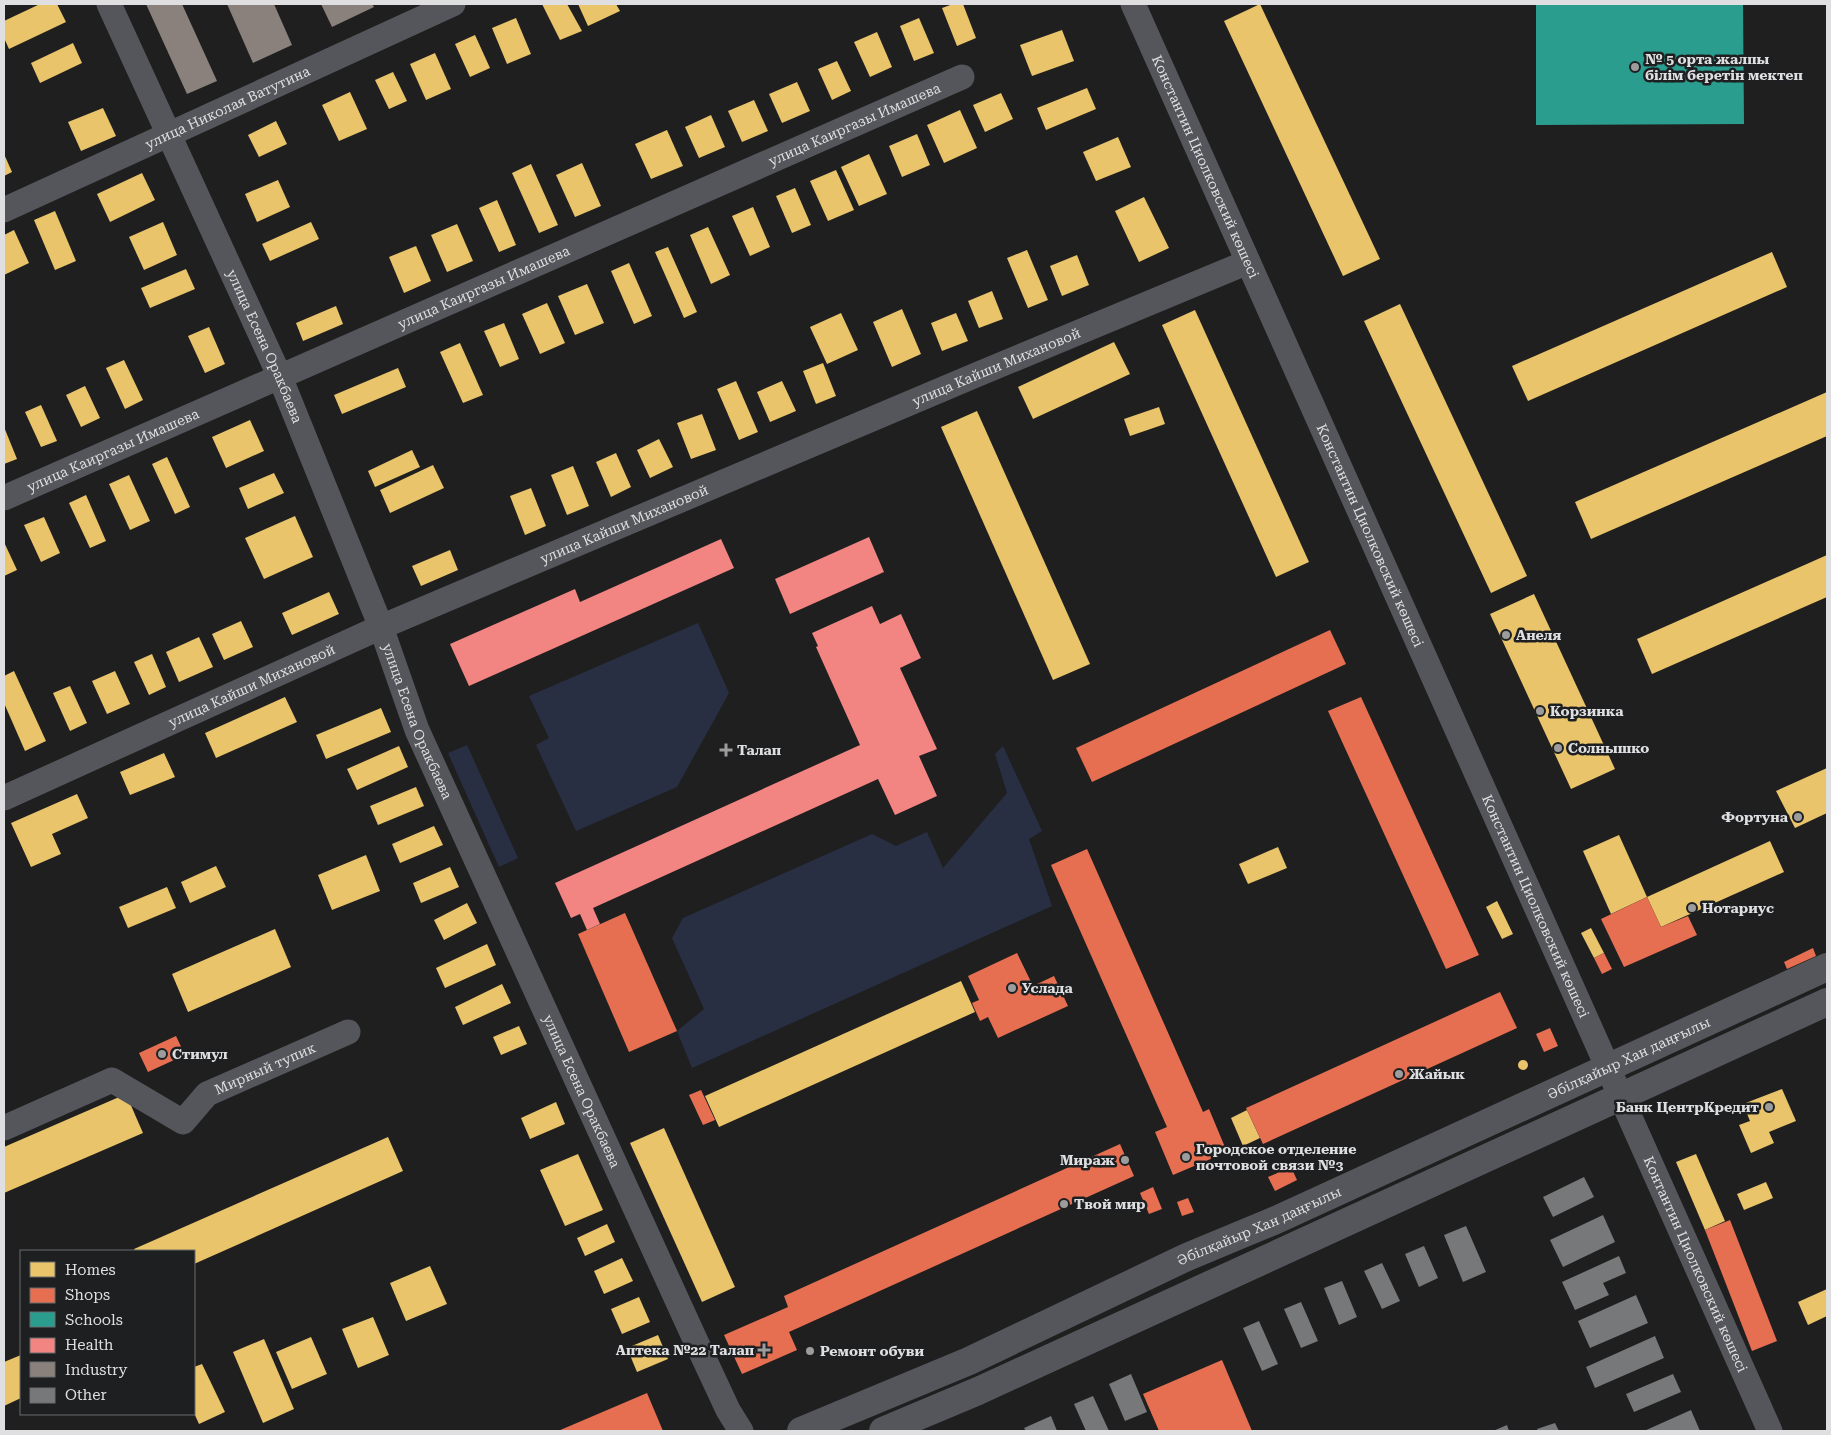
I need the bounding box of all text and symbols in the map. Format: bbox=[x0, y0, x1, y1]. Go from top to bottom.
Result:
place label: № 5 орта жалпы білім беретін мектеп bbox=[1645, 51, 1803, 83]
street label: Константин Циолковский көшесі bbox=[1149, 53, 1262, 281]
marker: № 5 орта жалпы білім беретін мектеп bbox=[1629, 61, 1641, 73]
street label: улица Николая Ватутина bbox=[143, 63, 313, 152]
street label: улица Каиргазы Имашева bbox=[766, 79, 943, 169]
street label: улица Каиргазы Имашева bbox=[395, 242, 573, 332]
street label: улица Есена Оракбаева bbox=[224, 267, 306, 426]
street label: улица Кайши Михановой bbox=[910, 324, 1083, 409]
street label: улица Каиргазы Имашева bbox=[25, 405, 202, 495]
street label: Константин Циолковский көшесі bbox=[1314, 422, 1427, 650]
street label: улица Кайши Михановой bbox=[538, 481, 711, 567]
place label: Анеля bbox=[1516, 627, 1561, 643]
marker: Анеля bbox=[1500, 629, 1512, 641]
street label: улица Кайши Михановой bbox=[166, 641, 337, 730]
street label: улица Есена Оракбаева bbox=[379, 641, 456, 802]
place label: Корзинка bbox=[1550, 703, 1624, 719]
marker: Корзинка bbox=[1534, 705, 1546, 717]
place label: Солнышко bbox=[1568, 740, 1649, 756]
place label: Талап bbox=[737, 742, 781, 758]
marker: Солнышко bbox=[1552, 742, 1564, 754]
marker: Талап bbox=[719, 743, 733, 757]
street label: Константин Циолковский көшесі bbox=[1479, 792, 1593, 1021]
place label: Фортуна bbox=[1721, 809, 1789, 825]
marker: Фортуна bbox=[1792, 811, 1804, 823]
place label: Нотариус bbox=[1702, 900, 1774, 916]
marker: Нотариус bbox=[1686, 902, 1698, 914]
place label: Услада bbox=[1022, 980, 1074, 996]
marker: Услада bbox=[1006, 982, 1018, 994]
street label: улица Есена Оракбаева bbox=[540, 1012, 624, 1171]
street label: Әбілқайыр Хан даңғылы bbox=[1545, 1014, 1713, 1102]
street label: Мирный тупик bbox=[212, 1039, 318, 1098]
place label: Стимул bbox=[172, 1046, 228, 1062]
marker: Стимул bbox=[156, 1048, 168, 1060]
place label: Жайык bbox=[1409, 1066, 1465, 1082]
marker: Жайык bbox=[1393, 1068, 1405, 1080]
place label: Банк ЦентрКредит bbox=[1616, 1099, 1760, 1115]
marker: Банк ЦентрКредит bbox=[1763, 1101, 1775, 1113]
place label: Городское отделение почтовой связи №3 bbox=[1196, 1141, 1356, 1173]
marker: Городское отделение почтовой связи №3 bbox=[1180, 1151, 1192, 1163]
place label: Мираж bbox=[1060, 1152, 1116, 1168]
marker: Мираж bbox=[1119, 1154, 1131, 1166]
street label: Контантин Циолковский көшесі bbox=[1640, 1154, 1751, 1375]
street label: Әбілқайыр Хан даңғылы bbox=[1174, 1183, 1344, 1269]
place label: Твой мир bbox=[1074, 1196, 1145, 1212]
marker: Твой мир bbox=[1058, 1198, 1070, 1210]
legend bbox=[20, 1250, 195, 1415]
text: Homes bbox=[65, 1261, 116, 1279]
text: Shops bbox=[65, 1286, 110, 1304]
text: Schools bbox=[65, 1311, 123, 1329]
text: Health bbox=[65, 1336, 114, 1354]
place label: Аптека №22 Талап bbox=[616, 1342, 754, 1358]
place label: Ремонт обуви bbox=[820, 1343, 924, 1359]
marker: Аптека №22 Талап bbox=[758, 1344, 770, 1356]
marker: Ремонт обуви bbox=[804, 1345, 816, 1357]
text: Industry bbox=[65, 1361, 127, 1379]
text: Other bbox=[65, 1386, 107, 1404]

